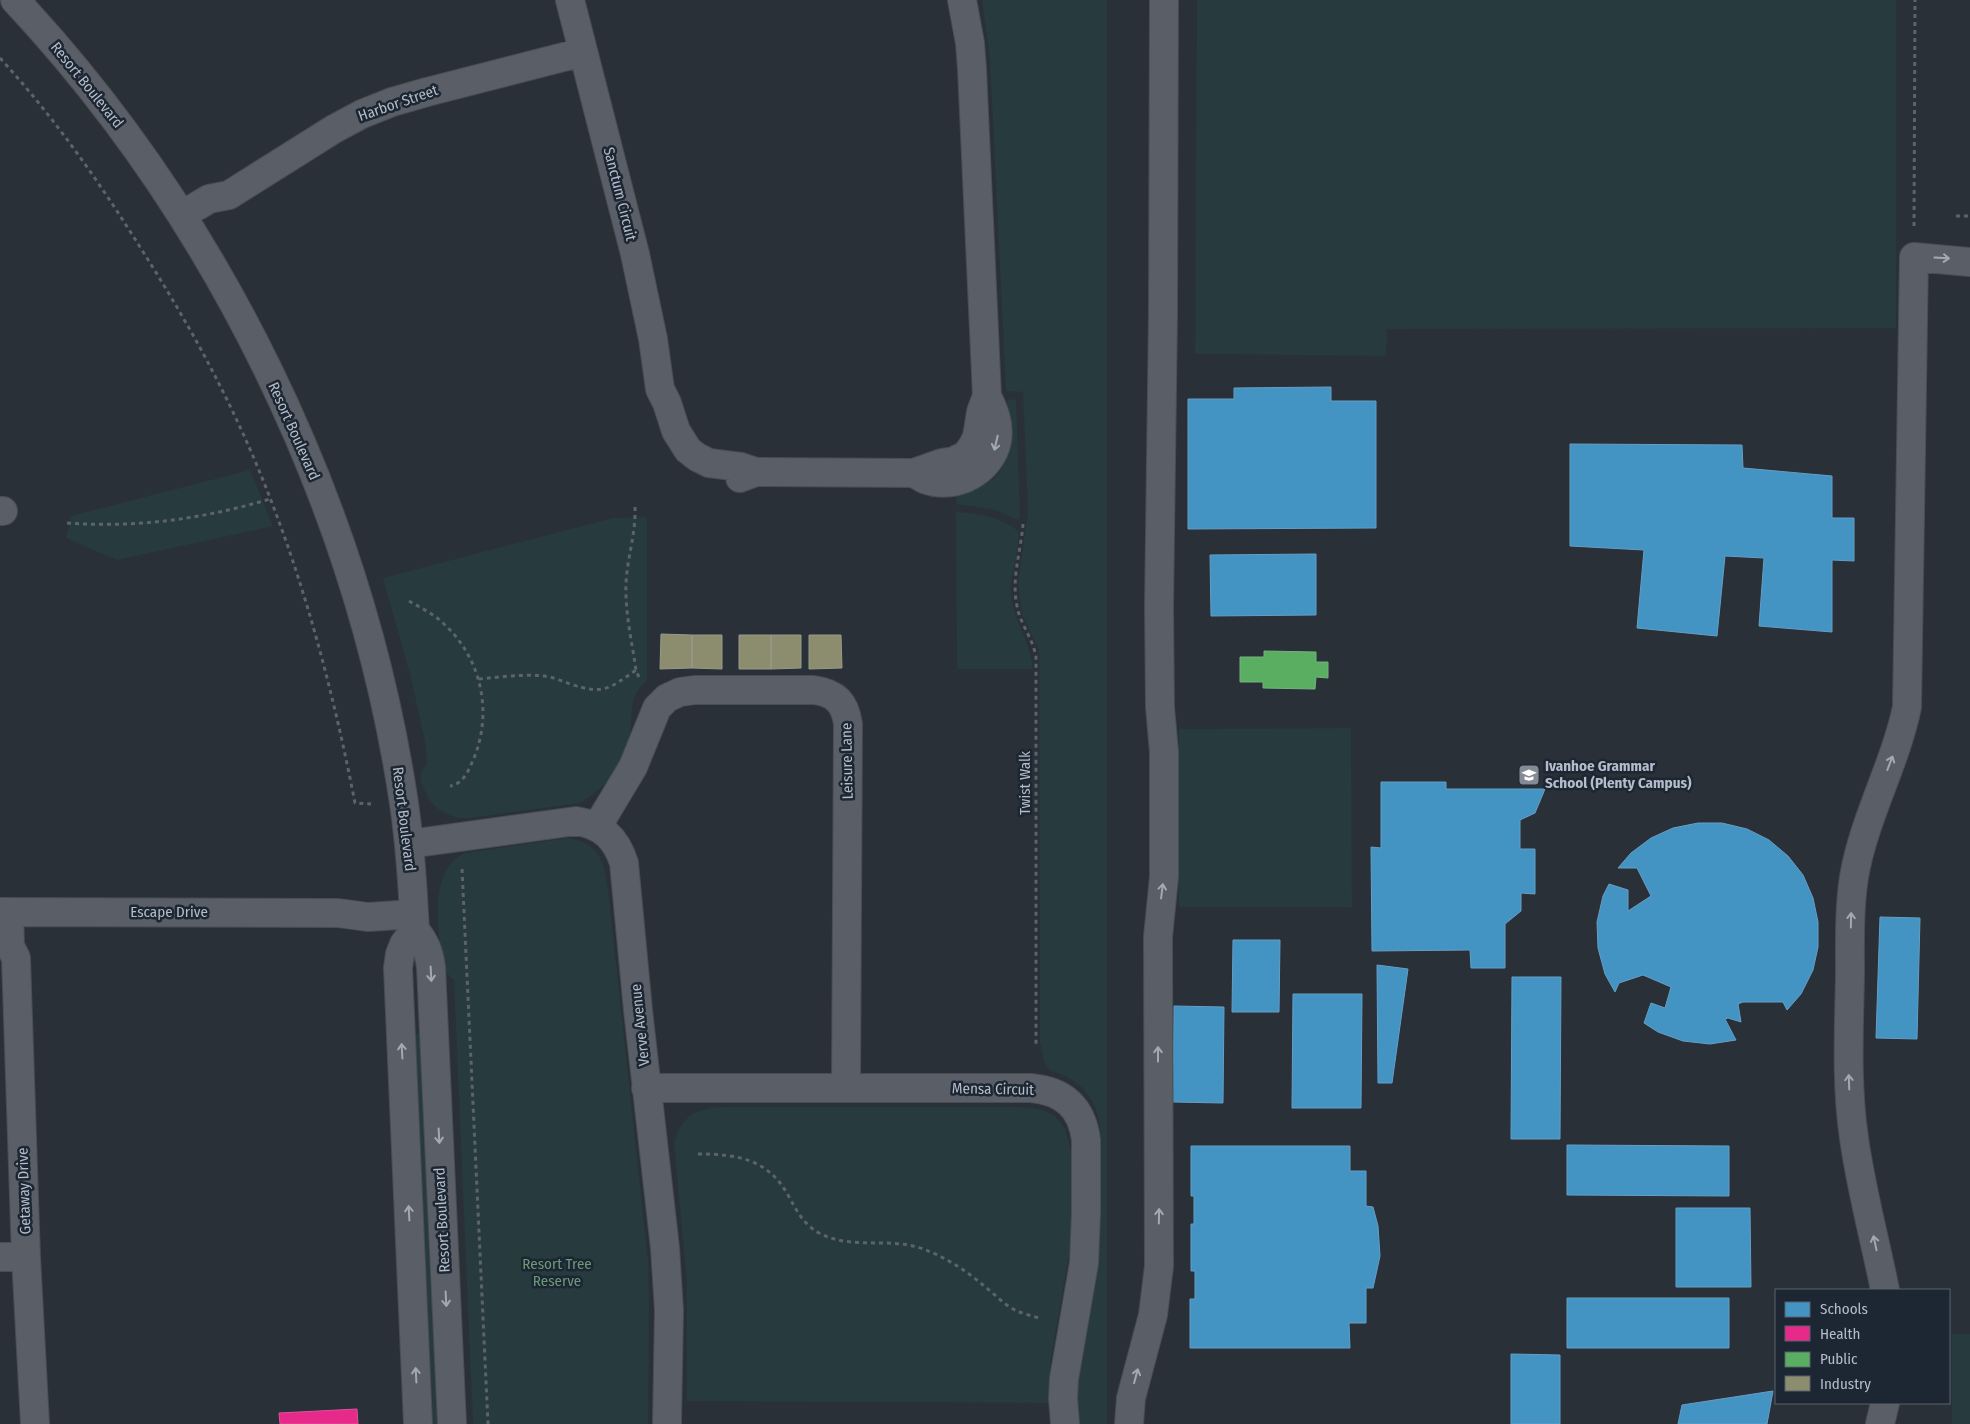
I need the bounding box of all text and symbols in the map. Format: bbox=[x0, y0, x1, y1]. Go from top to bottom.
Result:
street label: Resort Boulevard bbox=[47, 38, 127, 132]
street label: Harbor Street bbox=[356, 81, 440, 125]
street label: Sanctum Circuit bbox=[600, 145, 640, 243]
one-way arrow bbox=[1934, 254, 1950, 263]
street label: Resort Boulevard bbox=[264, 379, 324, 483]
one-way arrow bbox=[991, 434, 1000, 450]
street label: Leisure Lane bbox=[837, 722, 857, 800]
street label: Twist Walk bbox=[1016, 751, 1034, 815]
one-way arrow bbox=[1886, 756, 1895, 771]
place label: Ivanhoe Grammar School (Plenty Campus) bbox=[1545, 757, 1692, 792]
school or university icon: Ivanhoe Grammar School (Plenty Campus) bbox=[1517, 763, 1541, 787]
street label: Resort Boulevard bbox=[389, 766, 419, 872]
one-way arrow bbox=[1157, 884, 1167, 900]
street label: Escape Drive bbox=[130, 903, 208, 921]
one-way arrow bbox=[1846, 912, 1856, 928]
one-way arrow bbox=[427, 966, 436, 982]
street label: Verve Avenue bbox=[627, 983, 653, 1067]
one-way arrow bbox=[397, 1043, 406, 1059]
one-way arrow bbox=[1153, 1046, 1163, 1062]
one-way arrow bbox=[1845, 1075, 1854, 1091]
street label: Mensa Circuit bbox=[952, 1079, 1034, 1099]
one-way arrow bbox=[434, 1128, 443, 1144]
street label: Getaway Drive bbox=[13, 1147, 35, 1235]
street label: Resort Boulevard bbox=[430, 1167, 454, 1273]
one-way arrow bbox=[404, 1205, 413, 1221]
one-way arrow bbox=[1154, 1208, 1164, 1224]
one-way arrow bbox=[1870, 1235, 1879, 1251]
park label: Resort Tree Reserve bbox=[522, 1255, 592, 1290]
legend bbox=[1775, 1289, 1950, 1404]
one-way arrow bbox=[441, 1290, 451, 1306]
text: Schools bbox=[1820, 1300, 1868, 1318]
text: Health bbox=[1820, 1325, 1860, 1343]
text: Public bbox=[1820, 1350, 1858, 1368]
one-way arrow bbox=[411, 1368, 421, 1384]
one-way arrow bbox=[1132, 1368, 1142, 1384]
text: Industry bbox=[1820, 1375, 1871, 1393]

